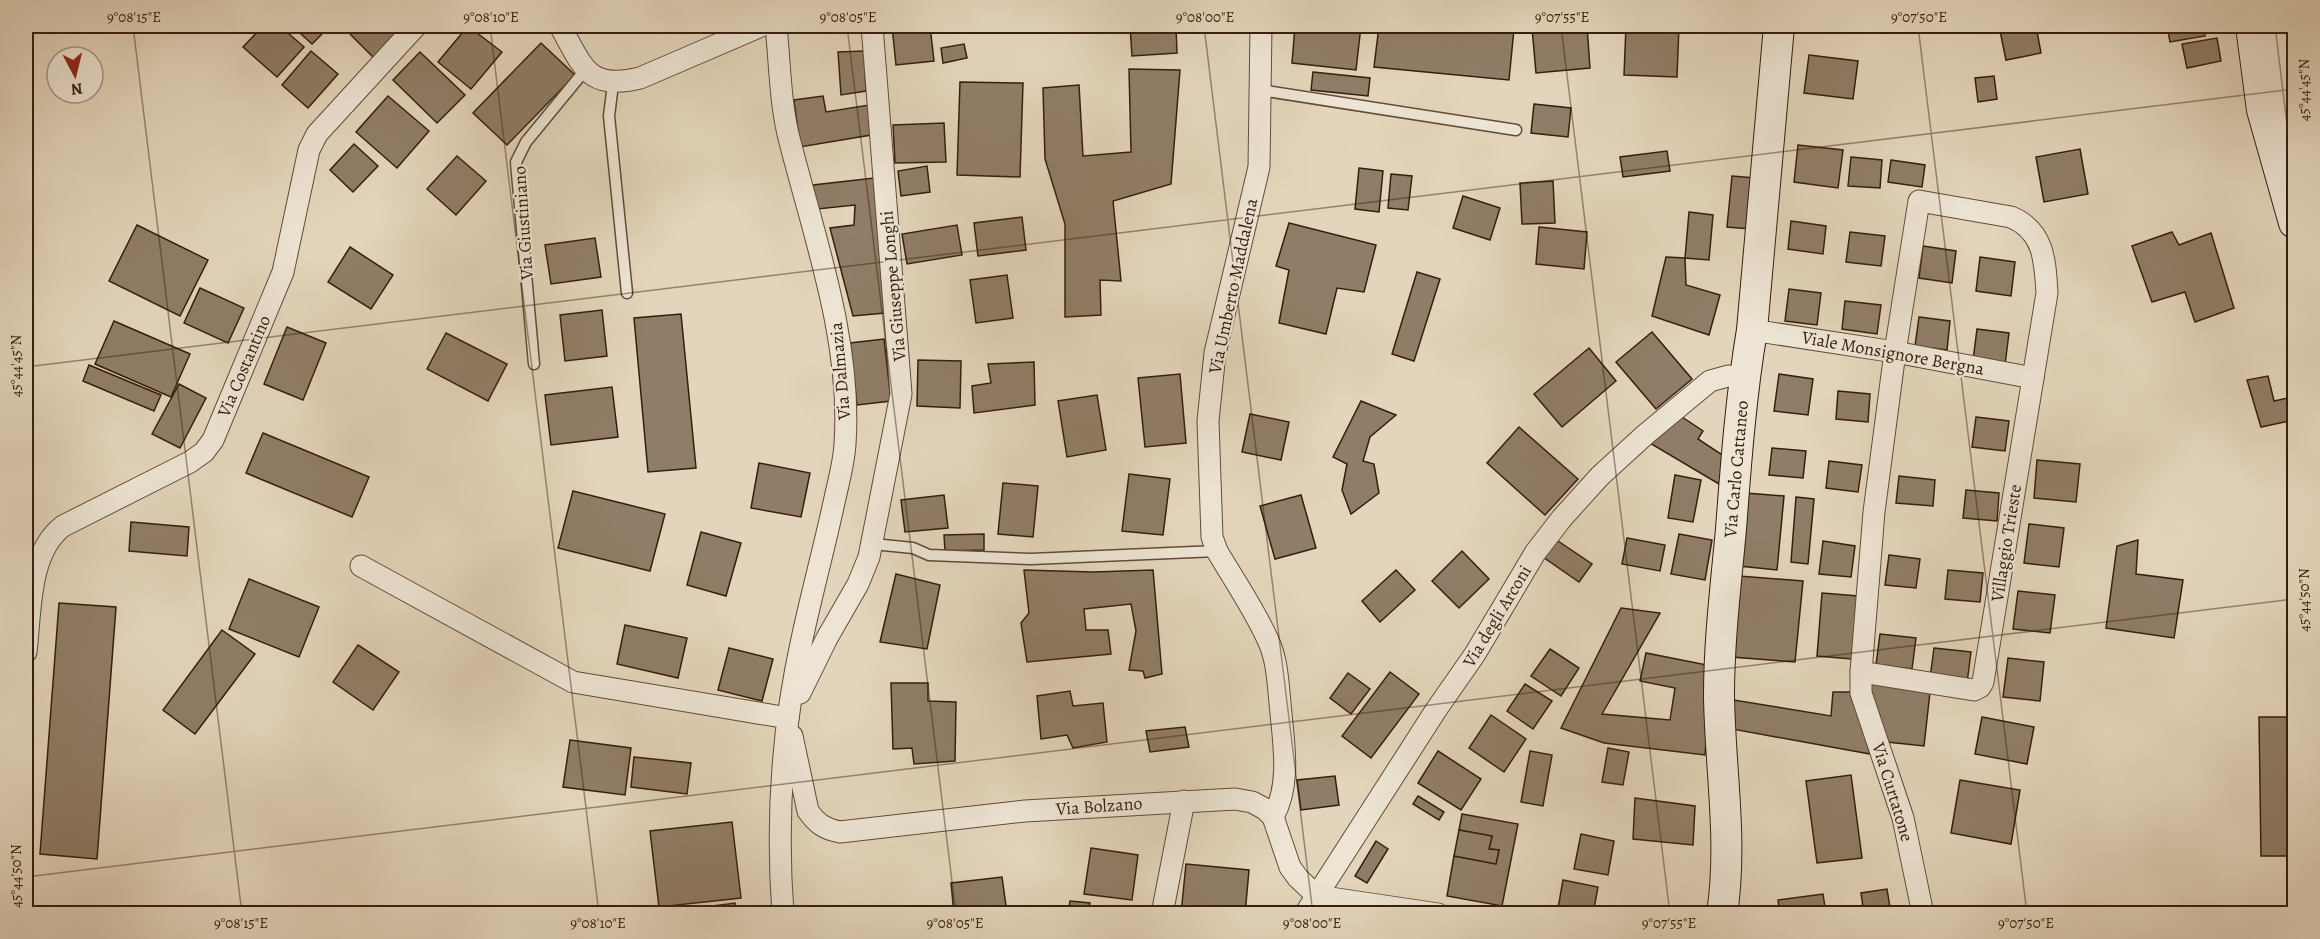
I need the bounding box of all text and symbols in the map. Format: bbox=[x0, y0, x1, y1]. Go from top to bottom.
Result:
text: 9°08'15"E bbox=[107, 7, 161, 27]
text: 9°08'10"E bbox=[463, 7, 519, 27]
text: 9°08'05"E bbox=[819, 7, 877, 27]
text: 9°08'00"E bbox=[1176, 7, 1234, 27]
text: 9°07'55"E bbox=[1535, 7, 1589, 27]
text: 9°07'50"E bbox=[1891, 7, 1947, 27]
north arrow bbox=[45, 45, 105, 105]
text: 45°44'45"N bbox=[2294, 59, 2314, 121]
text: N bbox=[69, 77, 84, 101]
street label: Via Giustiniano bbox=[507, 165, 539, 282]
street label: Via Umberto Maddalena bbox=[1202, 196, 1263, 377]
street label: Via Giuseppe Longhi bbox=[874, 210, 912, 363]
street label: Via Costantino bbox=[211, 311, 276, 422]
street label: Via Dalmazia bbox=[824, 321, 856, 422]
street label: Viale Monsignore Bergna bbox=[1799, 325, 1987, 381]
text: 45°44'45"N bbox=[6, 335, 26, 397]
street label: Via Carlo Cattaneo bbox=[1718, 399, 1754, 540]
street label: Villaggio Trieste bbox=[1985, 482, 2027, 604]
street label: Via degli Arconi bbox=[1457, 561, 1537, 672]
text: 45°44'50"N bbox=[2294, 568, 2314, 632]
street label: Via Curtatone bbox=[1866, 739, 1919, 844]
street label: Via Bolzano bbox=[1054, 791, 1143, 821]
text: 45°44'50"N bbox=[6, 844, 26, 908]
text: 9°08'15"E bbox=[214, 913, 268, 933]
text: 9°08'10"E bbox=[570, 913, 626, 933]
text: 9°08'05"E bbox=[926, 913, 984, 933]
text: 9°08'00"E bbox=[1283, 913, 1341, 933]
text: 9°07'55"E bbox=[1642, 913, 1696, 933]
text: 9°07'50"E bbox=[1998, 913, 2054, 933]

